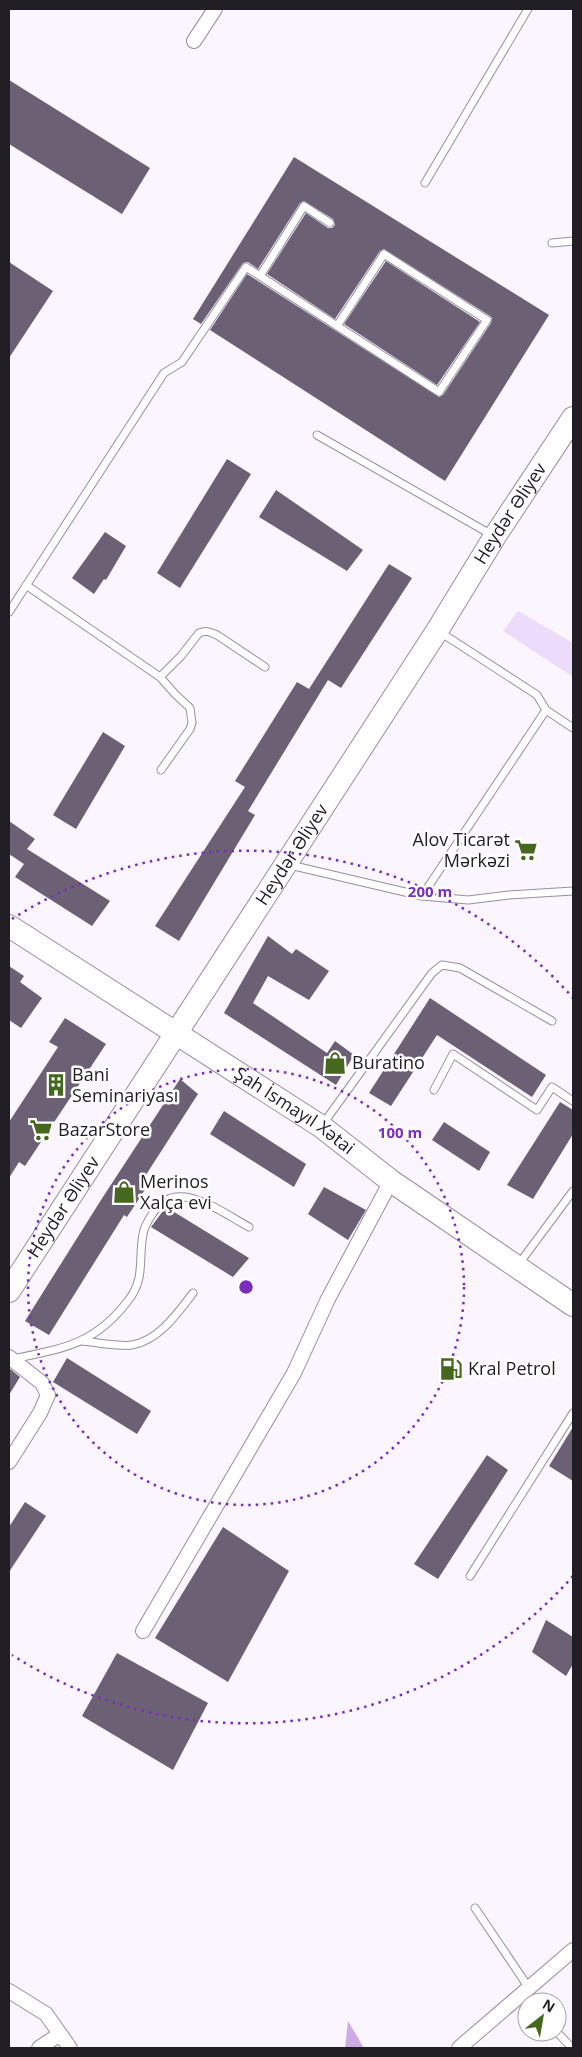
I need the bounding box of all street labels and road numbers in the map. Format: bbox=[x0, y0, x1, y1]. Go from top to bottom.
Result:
street label: Heydər Əliyev bbox=[468, 458, 551, 568]
street label: Heydər Əliyev bbox=[249, 799, 333, 910]
street label: Şah İsmayıl Xətai bbox=[230, 1061, 360, 1159]
street label: Heydər Əliyev bbox=[21, 1151, 104, 1262]

